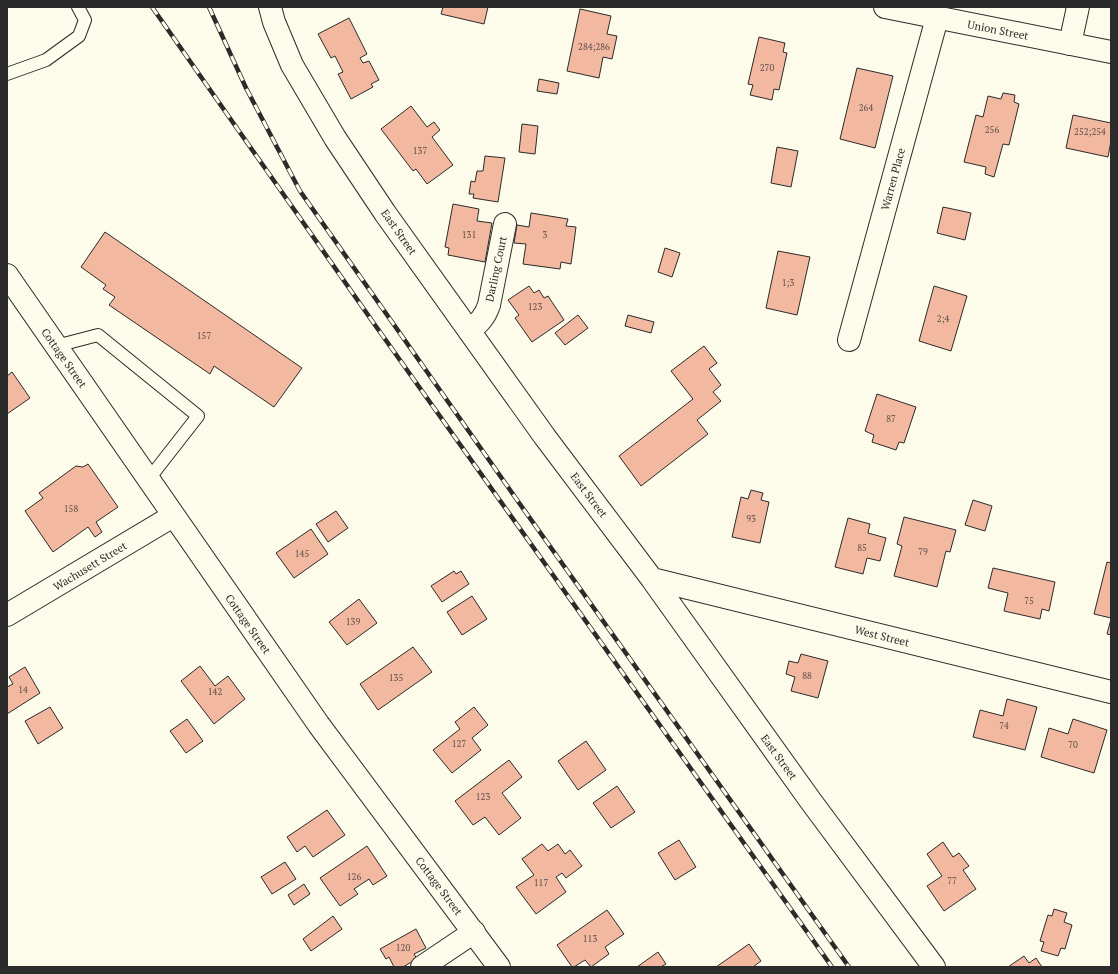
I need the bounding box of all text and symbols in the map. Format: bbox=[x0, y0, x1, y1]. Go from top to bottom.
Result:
street label: Union Street bbox=[966, 17, 1030, 43]
house number: 284;286 bbox=[578, 41, 610, 53]
house number: 270 bbox=[760, 62, 774, 74]
house number: 264 bbox=[859, 102, 873, 114]
house number: 256 bbox=[985, 124, 999, 136]
house number: 252;254 bbox=[1074, 126, 1106, 138]
house number: 137 bbox=[413, 145, 427, 157]
street label: Warren Place bbox=[878, 146, 908, 212]
street label: East Street bbox=[378, 206, 420, 258]
house number: 131 bbox=[462, 229, 476, 241]
house number: 3 bbox=[543, 229, 548, 241]
street label: Darling Court bbox=[482, 235, 510, 303]
house number: 1;3 bbox=[782, 277, 794, 289]
house number: 123 bbox=[528, 301, 542, 313]
house number: 2;4 bbox=[937, 313, 949, 325]
street label: Cottage Street bbox=[38, 325, 90, 391]
house number: 157 bbox=[197, 330, 211, 342]
house number: 87 bbox=[886, 413, 896, 425]
street label: East Street bbox=[568, 470, 610, 520]
house number: 158 bbox=[64, 503, 78, 515]
house number: 93 bbox=[746, 513, 756, 525]
street label: Wachusett Street bbox=[51, 539, 129, 593]
house number: 85 bbox=[857, 542, 867, 554]
house number: 79 bbox=[918, 546, 928, 558]
house number: 145 bbox=[295, 548, 309, 560]
street label: Cottage Street bbox=[222, 591, 274, 657]
house number: 75 bbox=[1024, 595, 1034, 607]
house number: 139 bbox=[346, 616, 360, 628]
street label: West Street bbox=[853, 622, 911, 650]
house number: 88 bbox=[802, 670, 812, 682]
house number: 135 bbox=[389, 672, 403, 684]
house number: 14 bbox=[18, 684, 28, 696]
house number: 142 bbox=[208, 686, 222, 698]
house number: 74 bbox=[999, 720, 1009, 732]
street label: East Street bbox=[758, 732, 800, 782]
house number: 127 bbox=[452, 738, 466, 750]
house number: 70 bbox=[1068, 739, 1078, 751]
house number: 123 bbox=[476, 791, 490, 803]
street label: Cottage Street bbox=[412, 854, 466, 918]
house number: 126 bbox=[347, 871, 361, 883]
house number: 77 bbox=[947, 875, 957, 887]
house number: 117 bbox=[534, 877, 548, 889]
house number: 113 bbox=[583, 933, 597, 945]
house number: 120 bbox=[396, 942, 410, 954]

